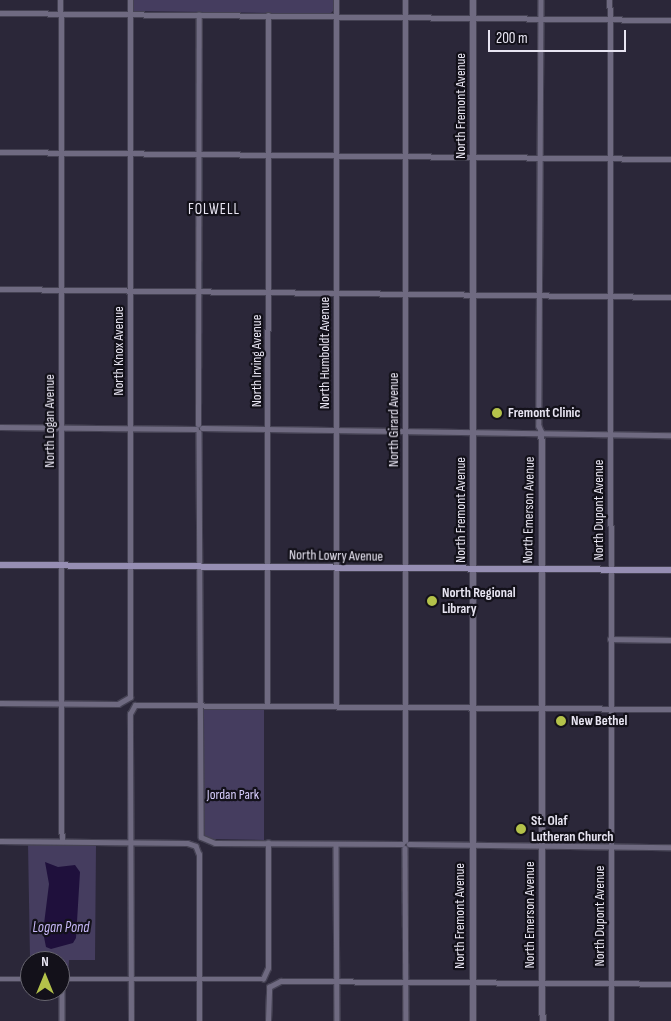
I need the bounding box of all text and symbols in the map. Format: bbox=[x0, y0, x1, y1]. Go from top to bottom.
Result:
scale bar bbox=[491, 20, 628, 52]
text: 200 m bbox=[496, 29, 528, 48]
street label: North Fremont Avenue bbox=[453, 53, 469, 159]
district label: FOLWELL bbox=[187, 201, 241, 219]
street label: North Humboldt Avenue bbox=[317, 297, 333, 409]
street label: North Knox Avenue bbox=[111, 306, 127, 396]
street label: North Irving Avenue bbox=[249, 315, 265, 407]
street label: North Girard Avenue bbox=[386, 373, 402, 467]
street label: North Logan Avenue bbox=[42, 374, 58, 468]
place label: Fremont Clinic bbox=[508, 405, 580, 421]
marker: Fremont Clinic bbox=[490, 406, 504, 420]
street label: North Emerson Avenue bbox=[520, 456, 538, 564]
street label: North Fremont Avenue bbox=[453, 457, 469, 563]
street label: North Dupont Avenue bbox=[591, 460, 607, 560]
street label: North Lowry Avenue bbox=[289, 547, 383, 565]
place label: North Regional Library bbox=[442, 585, 515, 618]
marker: North Regional Library bbox=[426, 595, 438, 607]
place label: New Bethel bbox=[571, 713, 627, 729]
marker: New Bethel bbox=[555, 715, 567, 727]
park label: Jordan Park bbox=[207, 787, 259, 803]
place label: St. Olaf Lutheran Church bbox=[531, 813, 614, 846]
marker: St. Olaf Lutheran Church bbox=[515, 823, 527, 835]
street label: North Emerson Avenue bbox=[522, 861, 538, 969]
street label: North Fremont Avenue bbox=[452, 863, 468, 969]
street label: North Dupont Avenue bbox=[592, 866, 608, 966]
water label: Logan Pond bbox=[33, 919, 89, 937]
north arrow bbox=[20, 951, 70, 1001]
text: N bbox=[41, 953, 49, 970]

